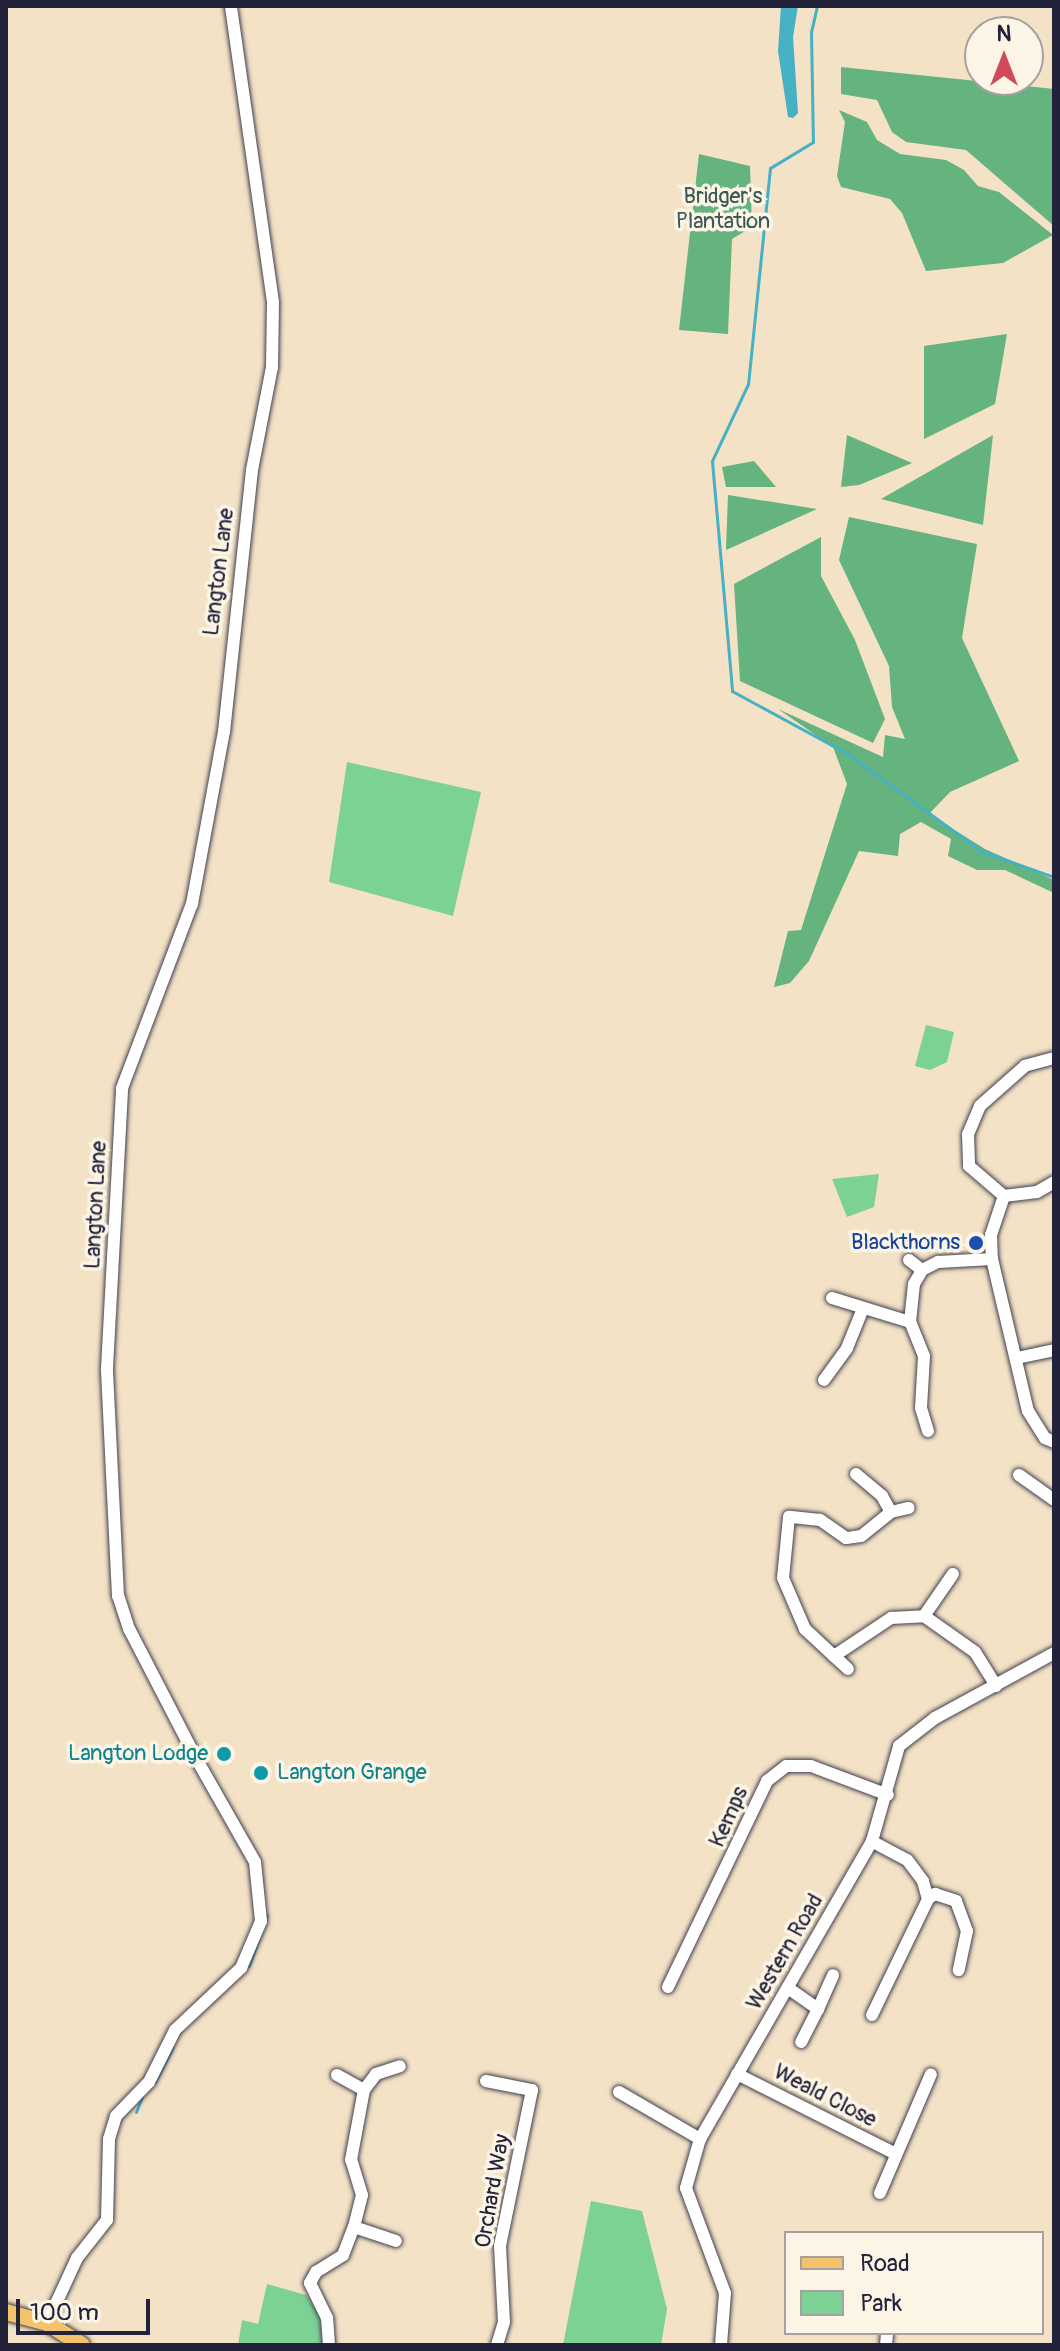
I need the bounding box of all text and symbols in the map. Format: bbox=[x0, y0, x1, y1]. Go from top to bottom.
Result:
north arrow bbox=[964, 16, 1044, 96]
text: N bbox=[997, 20, 1011, 48]
park label: Bridger's Plantation bbox=[676, 183, 770, 234]
street label: Langton Lane bbox=[198, 507, 240, 637]
street label: Langton Lane bbox=[79, 1140, 113, 1270]
place label: Blackthorns bbox=[851, 1230, 960, 1256]
marker: Blackthorns bbox=[967, 1234, 985, 1252]
place label: Langton Lodge bbox=[68, 1741, 208, 1767]
marker: Langton Lodge bbox=[215, 1745, 233, 1763]
place label: Langton Grange bbox=[277, 1760, 427, 1786]
marker: Langton Grange bbox=[252, 1764, 270, 1782]
street label: Kemps bbox=[704, 1783, 754, 1851]
street label: Western Road bbox=[741, 1889, 829, 2015]
street label: Weald Close bbox=[769, 2059, 881, 2133]
street label: Orchard Way bbox=[470, 2132, 516, 2250]
legend bbox=[784, 2231, 1044, 2335]
text: Road bbox=[860, 2249, 910, 2278]
scale bar bbox=[20, 2283, 154, 2333]
text: Park bbox=[860, 2289, 902, 2318]
text: 100 m bbox=[30, 2298, 99, 2327]

